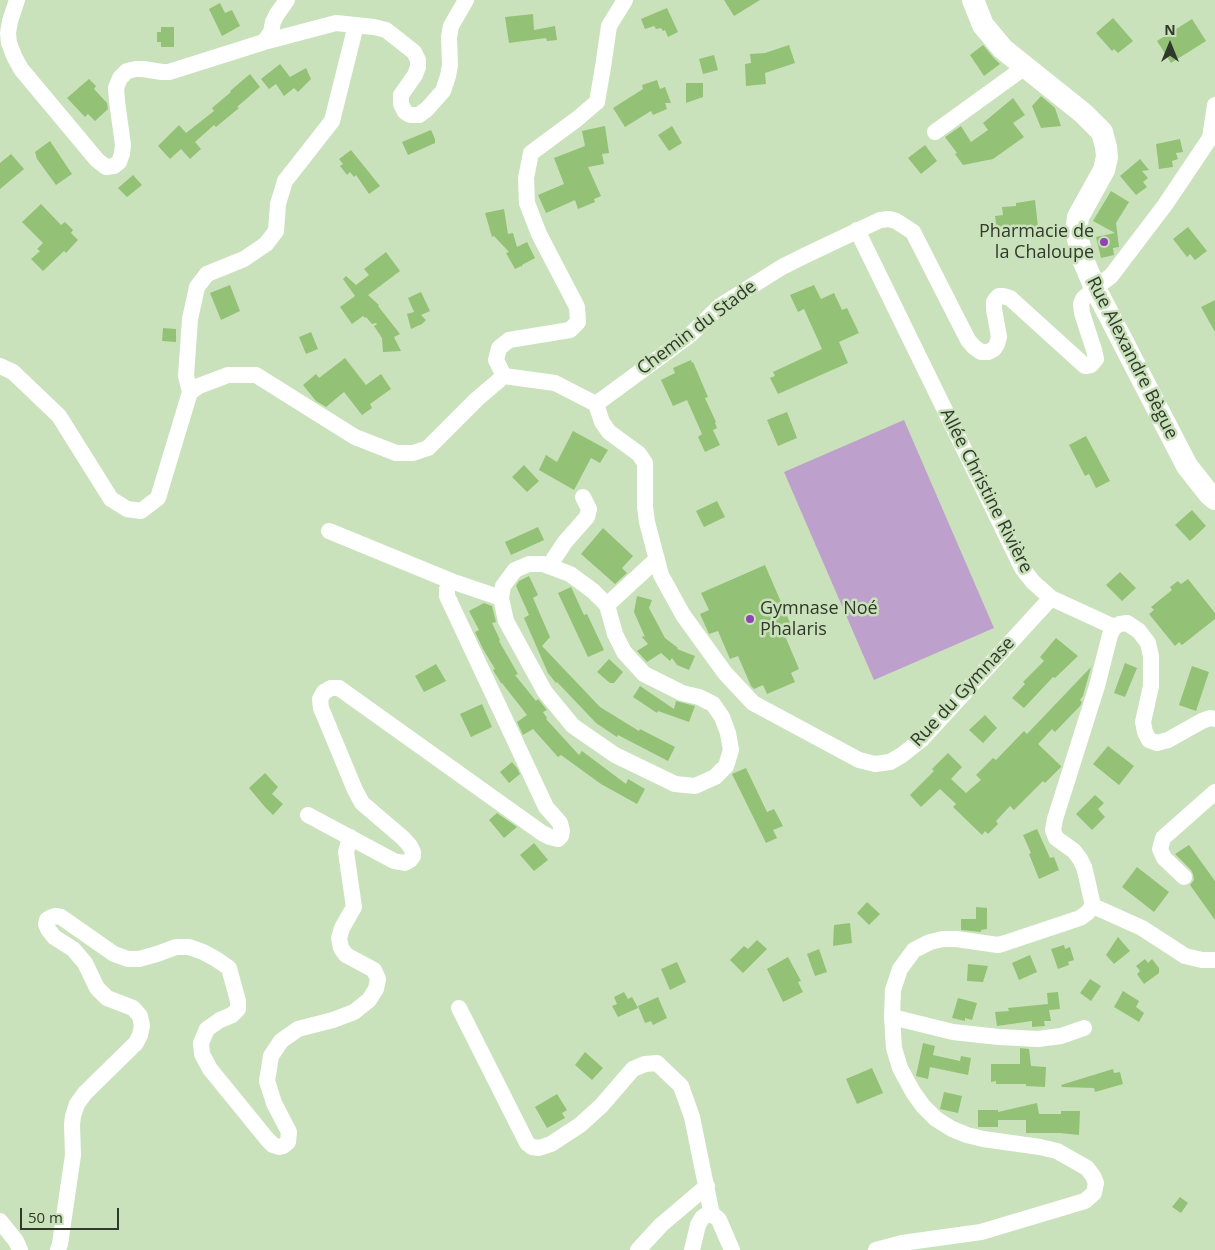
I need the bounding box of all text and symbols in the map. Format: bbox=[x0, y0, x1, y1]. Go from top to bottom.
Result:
north arrow bbox=[1145, 20, 1195, 70]
text: N bbox=[1164, 20, 1176, 39]
place label: Pharmacie de la Chaloupe bbox=[979, 221, 1094, 264]
marker: Pharmacie de la Chaloupe bbox=[1098, 236, 1110, 248]
street label: Rue Alexandre Bègue bbox=[1082, 273, 1182, 443]
street label: Chemin du Stade bbox=[633, 276, 761, 380]
street label: Allée Christine Rivière bbox=[935, 405, 1037, 577]
place label: Gymnase Noé Phalaris bbox=[760, 598, 878, 640]
marker: Gymnase Noé Phalaris bbox=[744, 613, 756, 625]
street label: Rue du Gymnase bbox=[907, 633, 1019, 751]
scale bar bbox=[22, 1198, 121, 1230]
text: 50 m bbox=[28, 1207, 63, 1227]

